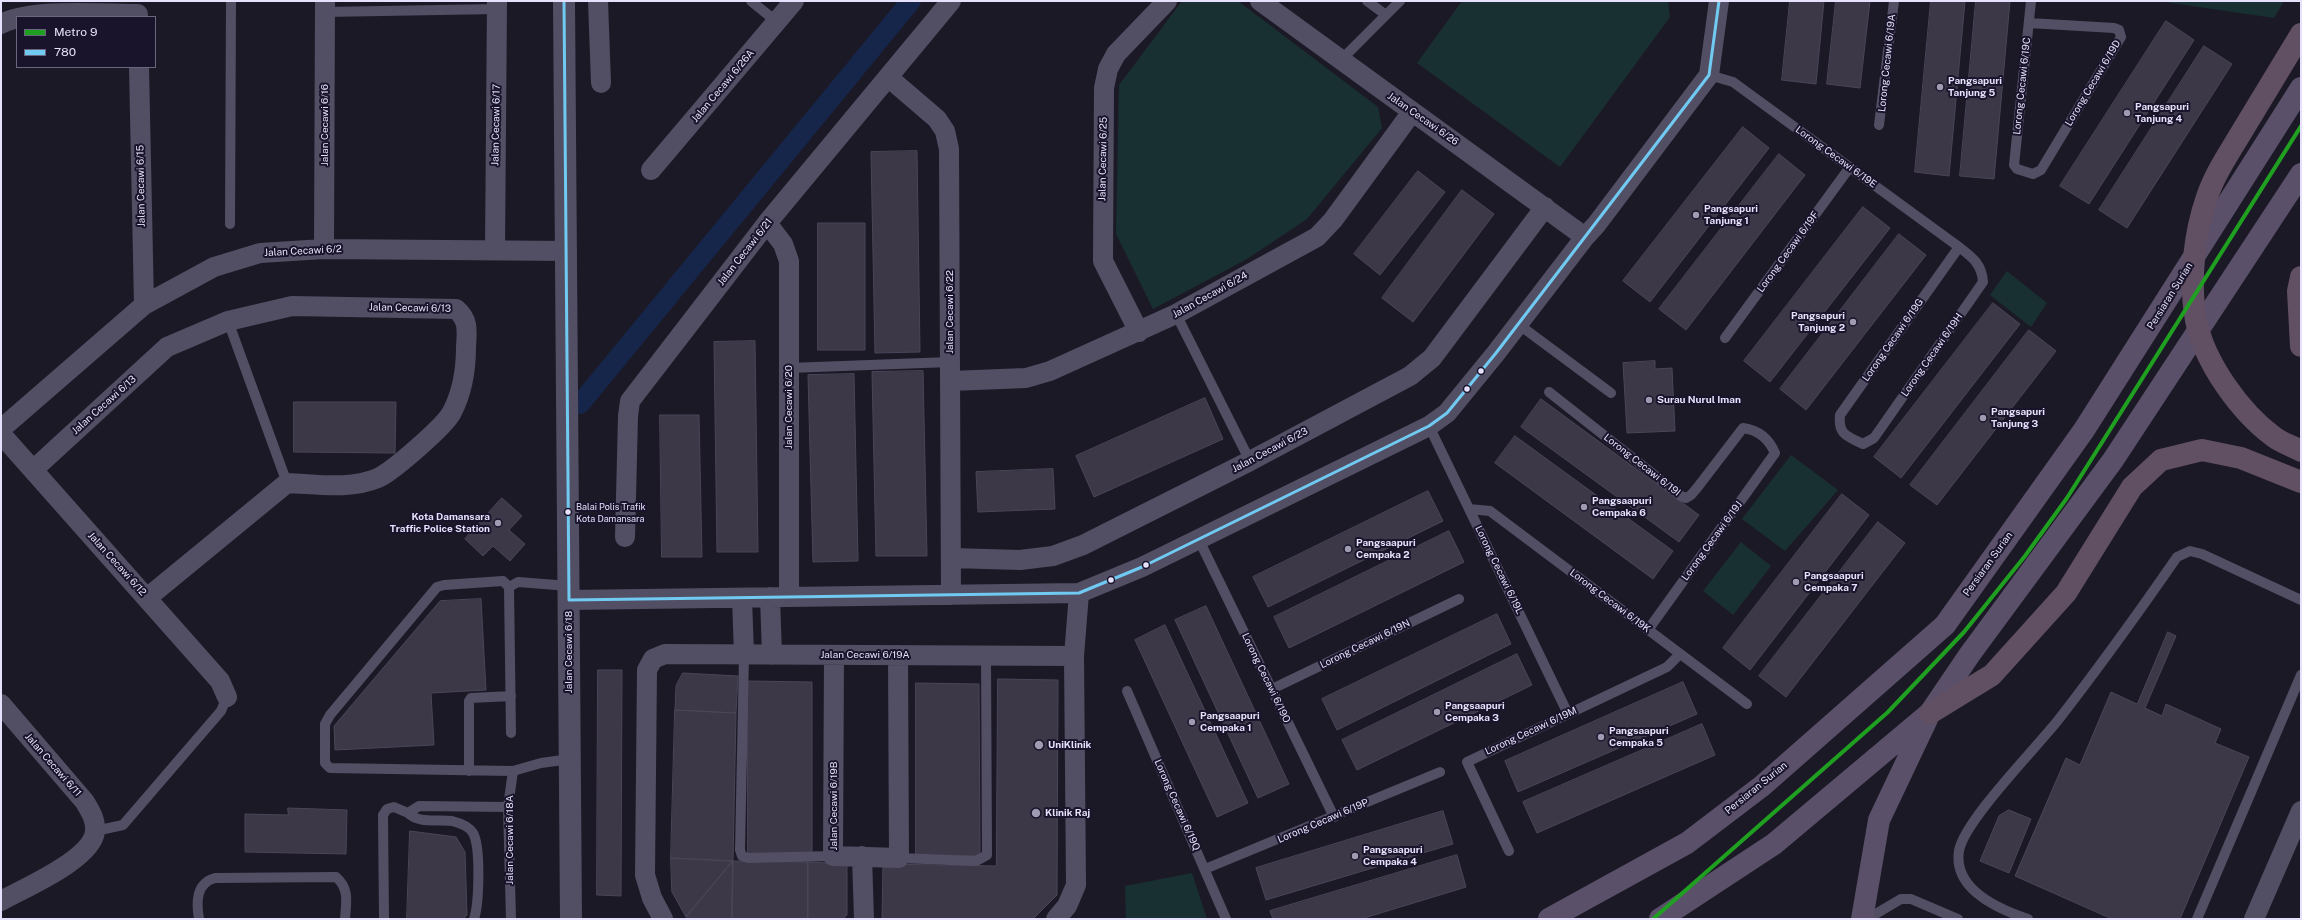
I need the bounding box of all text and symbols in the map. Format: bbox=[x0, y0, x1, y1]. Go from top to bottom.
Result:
street label: Lorong Cecawi 6/19A bbox=[1876, 14, 1898, 112]
legend bbox=[16, 16, 156, 68]
text: Metro 9 bbox=[54, 25, 97, 39]
street label: Lorong Cecawi 6/19C bbox=[2011, 37, 2033, 135]
street label: Lorong Cecawi 6/19D bbox=[2063, 38, 2123, 128]
text: 780 bbox=[54, 45, 76, 59]
street label: Jalan Cecawi 6/26A bbox=[689, 47, 757, 125]
place label: Pangsapuri Tanjung 5 bbox=[1948, 75, 2002, 98]
marker: Pangsapuri Tanjung 5 bbox=[1935, 82, 1945, 92]
street label: Jalan Cecawi 6/16 bbox=[319, 84, 331, 166]
street label: Jalan Cecawi 6/17 bbox=[489, 84, 503, 166]
street label: Jalan Cecawi 6/26 bbox=[1385, 90, 1461, 148]
place label: Pangsapuri Tanjung 4 bbox=[2135, 101, 2189, 124]
marker: Pangsapuri Tanjung 4 bbox=[2122, 108, 2132, 118]
street label: Jalan Cecawi 6/25 bbox=[1096, 117, 1110, 201]
street label: Lorong Cecawi 6/19E bbox=[1793, 124, 1879, 190]
street label: Jalan Cecawi 6/15 bbox=[134, 145, 148, 227]
place label: Pangsapuri Tanjung 1 bbox=[1704, 203, 1758, 226]
street label: Lorong Cecawi 6/19F bbox=[1755, 209, 1821, 295]
marker: Pangsapuri Tanjung 1 bbox=[1691, 210, 1701, 220]
street label: Jalan Cecawi 6/21 bbox=[715, 216, 775, 288]
street label: Jalan Cecawi 6/2 bbox=[264, 243, 342, 259]
street label: Persiaran Surian bbox=[2145, 260, 2195, 332]
street label: Jalan Cecawi 6/24 bbox=[1170, 269, 1250, 321]
street label: Jalan Cecawi 6/22 bbox=[944, 270, 956, 354]
street label: Lorong Cecawi 6/19G bbox=[1860, 296, 1926, 384]
street label: Jalan Cecawi 6/13 bbox=[369, 301, 451, 315]
place label: Pangsapuri Tanjung 2 bbox=[1791, 310, 1845, 334]
street label: Lorong Cecawi 6/19H bbox=[1899, 311, 1965, 399]
marker: Pangsapuri Tanjung 2 bbox=[1848, 317, 1858, 327]
street label: Jalan Cecawi 6/20 bbox=[783, 365, 795, 449]
unlabelled marker bbox=[1476, 366, 1486, 376]
street label: Jalan Cecawi 6/13 bbox=[69, 373, 139, 437]
unlabelled marker bbox=[1462, 384, 1472, 394]
place label: Surau Nurul Iman bbox=[1657, 394, 1741, 406]
marker: Surau Nurul Iman bbox=[1644, 395, 1654, 405]
place label: Pangsapuri Tanjung 3 bbox=[1991, 406, 2045, 430]
marker: Pangsapuri Tanjung 3 bbox=[1978, 413, 1988, 423]
street label: Jalan Cecawi 6/23 bbox=[1230, 425, 1310, 475]
street label: Lorong Cecawi 6/19I bbox=[1601, 431, 1683, 499]
place label: Pangsaapuri Cempaka 6 bbox=[1592, 495, 1652, 518]
street label: Lorong Cecawi 6/19J bbox=[1679, 499, 1745, 583]
place label: Balai Polis Trafik Kota Damansara bbox=[576, 502, 646, 523]
marker: Pangsaapuri Cempaka 6 bbox=[1579, 502, 1589, 512]
marker: Balai Polis Trafik Kota Damansara bbox=[563, 507, 573, 517]
place label: Kota Damansara Traffic Police Station bbox=[390, 511, 490, 534]
marker: Kota Damansara Traffic Police Station bbox=[493, 518, 503, 528]
street label: Lorong Cecawi 6/19L bbox=[1472, 524, 1526, 616]
street label: Persiaran Surian bbox=[1961, 529, 2015, 599]
street label: Jalan Cecawi 6/12 bbox=[85, 530, 149, 598]
place label: Pangsaapuri Cempaka 2 bbox=[1356, 537, 1416, 560]
marker: Pangsaapuri Cempaka 2 bbox=[1343, 544, 1353, 554]
unlabelled marker bbox=[1141, 560, 1151, 570]
street label: Lorong Cecawi 6/19K bbox=[1567, 567, 1653, 635]
place label: Pangsaapuri Cempaka 7 bbox=[1804, 570, 1864, 594]
unlabelled marker bbox=[1106, 575, 1116, 585]
marker: Pangsaapuri Cempaka 7 bbox=[1791, 577, 1801, 587]
street label: Jalan Cecawi 6/18 bbox=[563, 611, 575, 693]
street label: Lorong Cecawi 6/19N bbox=[1318, 617, 1412, 671]
street label: Lorong Cecawi 6/19O bbox=[1239, 631, 1293, 725]
street label: Jalan Cecawi 6/19A bbox=[820, 649, 910, 661]
place label: Pangsaapuri Cempaka 3 bbox=[1445, 700, 1505, 724]
street label: Lorong Cecawi 6/19M bbox=[1483, 704, 1579, 758]
marker: Pangsaapuri Cempaka 3 bbox=[1432, 707, 1442, 717]
place label: Pangsaapuri Cempaka 1 bbox=[1200, 710, 1260, 734]
marker: Pangsaapuri Cempaka 1 bbox=[1187, 717, 1197, 727]
place label: Pangsaapuri Cempaka 5 bbox=[1609, 725, 1669, 748]
street label: Jalan Cecawi 6/11 bbox=[22, 731, 84, 799]
marker: Pangsaapuri Cempaka 5 bbox=[1596, 732, 1606, 742]
marker: UniKlinik bbox=[1033, 739, 1045, 751]
place label: UniKlinik bbox=[1048, 739, 1091, 751]
street label: Lorong Cecawi 6/19Q bbox=[1151, 758, 1203, 852]
street label: Persiaran Surian bbox=[1722, 759, 1790, 817]
street label: Jalan Cecawi 6/19B bbox=[828, 762, 840, 850]
street label: Jalan Cecawi 6/18A bbox=[504, 795, 516, 885]
street label: Lorong Cecawi 6/19P bbox=[1276, 796, 1370, 846]
marker: Klinik Raj bbox=[1030, 807, 1042, 819]
place label: Klinik Raj bbox=[1045, 807, 1090, 819]
place label: Pangsaapuri Cempaka 4 bbox=[1363, 844, 1423, 868]
marker: Pangsaapuri Cempaka 4 bbox=[1350, 851, 1360, 861]

